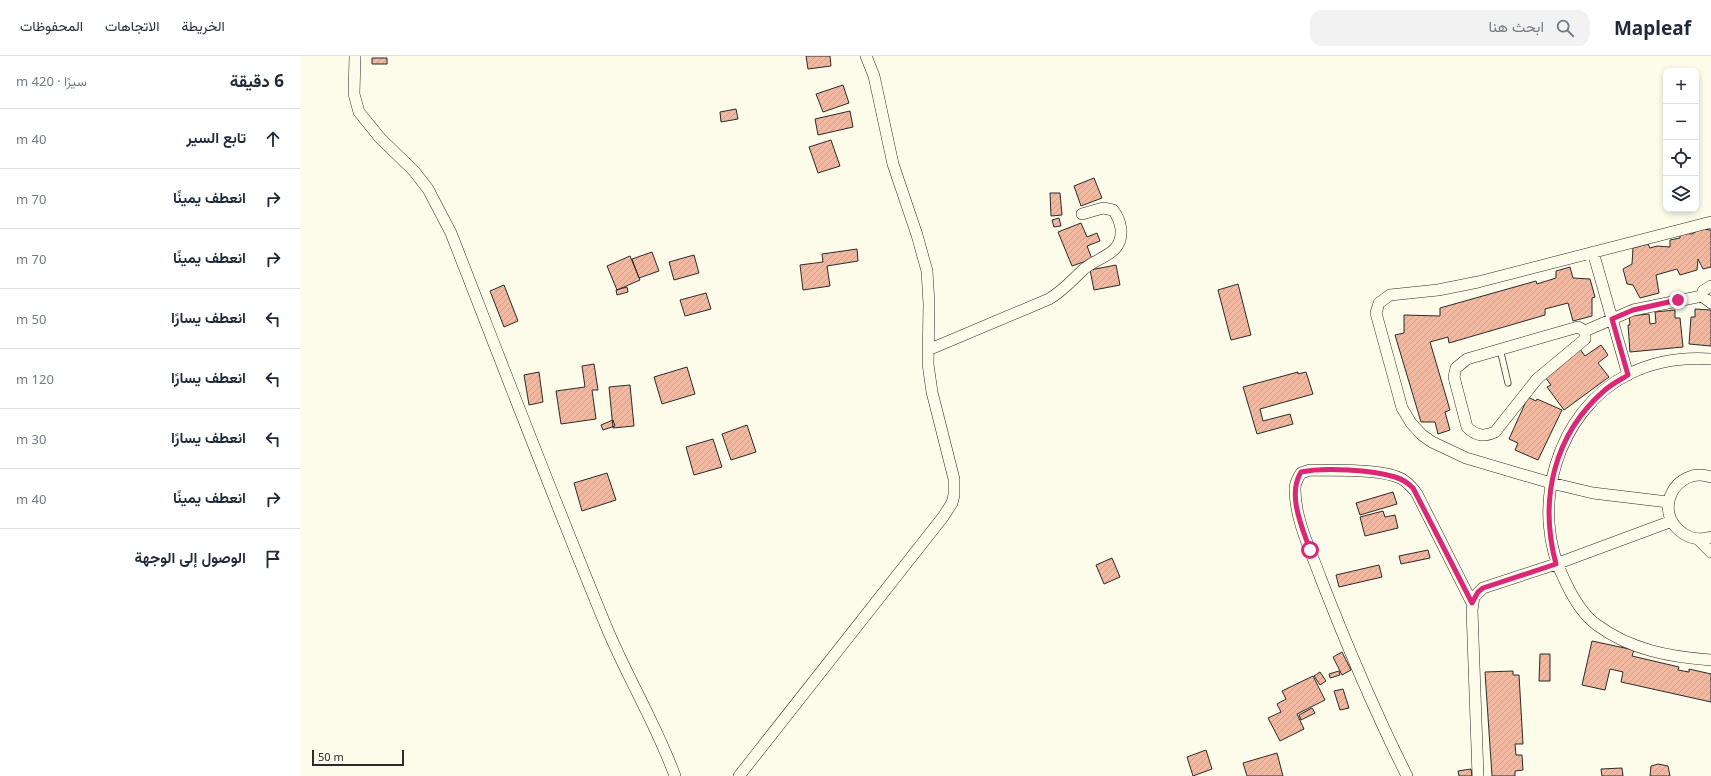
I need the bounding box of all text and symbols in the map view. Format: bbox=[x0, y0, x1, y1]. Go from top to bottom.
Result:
search box bbox=[1310, 10, 1590, 46]
text: Mapleaf bbox=[1614, 15, 1691, 41]
text: المحفوظات bbox=[20, 16, 83, 35]
text: الاتجاهات bbox=[105, 16, 159, 35]
text: الخريطة bbox=[181, 16, 225, 35]
text: ابحث هنا bbox=[1489, 16, 1544, 36]
icon: search bbox=[1554, 17, 1576, 39]
map controls bbox=[1663, 68, 1699, 212]
button: + bbox=[1663, 68, 1699, 104]
text: 6 دقيقة bbox=[230, 69, 284, 92]
text: سيرًا · 420 m bbox=[16, 72, 87, 90]
button: − bbox=[1663, 104, 1699, 140]
text: تابع السير bbox=[186, 127, 246, 147]
icon: ahead bbox=[262, 128, 284, 150]
text: 40 m bbox=[16, 130, 46, 148]
button: locate bbox=[1663, 140, 1699, 176]
button: layers bbox=[1663, 176, 1699, 212]
text: انعطف يمينًا bbox=[173, 187, 246, 207]
icon: right bbox=[262, 188, 284, 210]
text: 70 m bbox=[16, 190, 46, 208]
text: انعطف يمينًا bbox=[173, 247, 246, 267]
icon: right bbox=[262, 248, 284, 270]
text: 70 m bbox=[16, 250, 46, 268]
route end bbox=[1669, 291, 1687, 309]
text: انعطف يسارًا bbox=[171, 307, 246, 327]
icon: left bbox=[262, 308, 284, 330]
text: 50 m bbox=[16, 310, 46, 328]
text: انعطف يسارًا bbox=[171, 367, 246, 387]
icon: left bbox=[262, 368, 284, 390]
text: 120 m bbox=[16, 370, 54, 388]
text: انعطف يسارًا bbox=[171, 427, 246, 447]
icon: left bbox=[262, 428, 284, 450]
text: 30 m bbox=[16, 430, 46, 448]
text: انعطف يمينًا bbox=[173, 487, 246, 507]
icon: right bbox=[262, 488, 284, 510]
text: 40 m bbox=[16, 490, 46, 508]
route start bbox=[1301, 541, 1319, 559]
text: الوصول إلى الوجهة bbox=[135, 547, 246, 567]
icon: arrive bbox=[262, 548, 284, 570]
scale bar bbox=[312, 748, 404, 767]
text: 50 m bbox=[318, 749, 344, 764]

